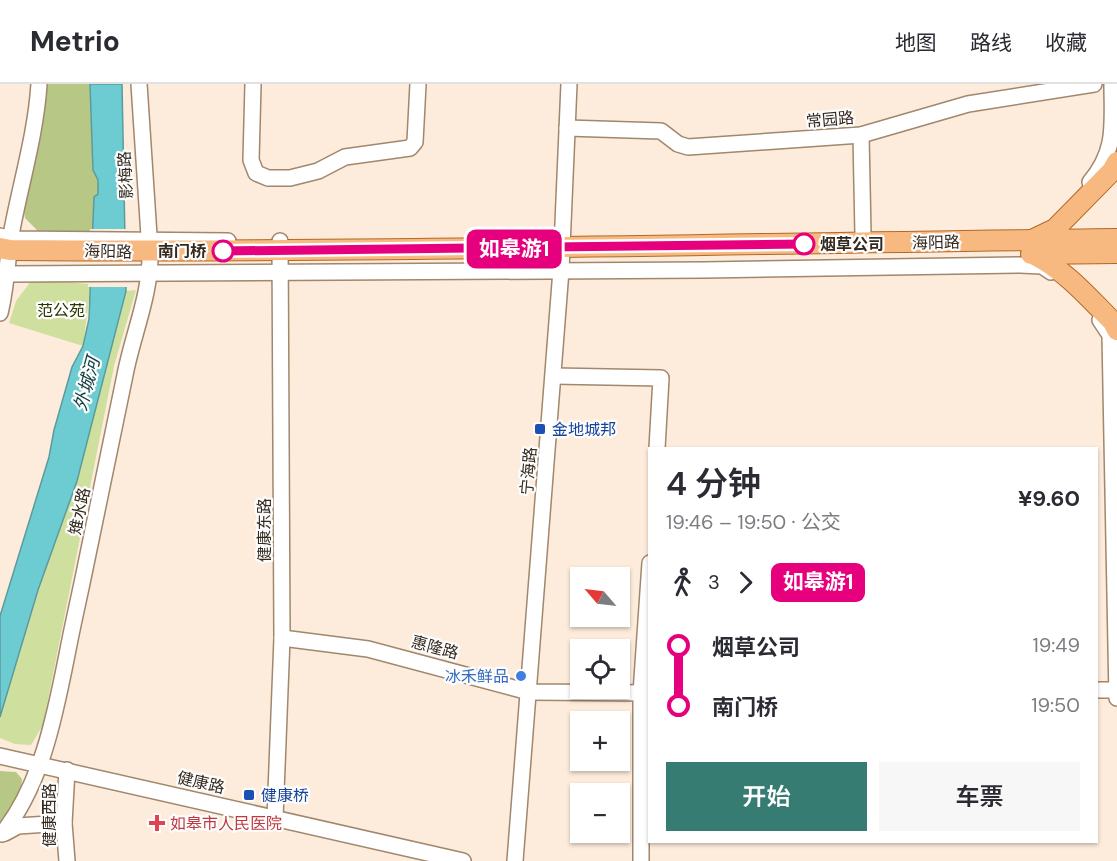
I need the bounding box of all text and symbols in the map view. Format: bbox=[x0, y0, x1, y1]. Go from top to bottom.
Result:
text: Metrio bbox=[30, 23, 120, 60]
text: 地图 bbox=[895, 29, 937, 57]
text: 路线 bbox=[970, 29, 1012, 57]
text: 收藏 bbox=[1045, 29, 1087, 57]
street label: 常园路 bbox=[805, 107, 855, 132]
street label: 影梅路 bbox=[114, 150, 137, 199]
line badge: 如皋游1 bbox=[472, 230, 556, 268]
street label: 海阳路 bbox=[912, 232, 960, 253]
marker: 烟草公司 bbox=[793, 233, 815, 255]
place label: 烟草公司 bbox=[820, 234, 884, 255]
text: 如皋游1 bbox=[479, 235, 549, 263]
marker: 南门桥 bbox=[212, 240, 234, 262]
street label: 海阳路 bbox=[84, 241, 132, 262]
place label: 南门桥 bbox=[158, 241, 207, 262]
park label: 范公苑 bbox=[37, 300, 85, 321]
water label: 外城河 bbox=[68, 352, 106, 413]
place label: 金地城邦 bbox=[552, 419, 616, 440]
marker: 金地城邦 bbox=[533, 422, 547, 436]
street label: 宁海路 bbox=[516, 446, 541, 496]
text: 4 分钟 bbox=[666, 462, 761, 505]
text: ¥9.60 bbox=[1018, 484, 1080, 513]
street label: 雉水路 bbox=[64, 485, 95, 537]
street label: 健康东路 bbox=[254, 498, 275, 562]
text: 19:46 – 19:50 · 公交 bbox=[666, 509, 841, 535]
icon: walk bbox=[666, 566, 699, 599]
icon: forward bbox=[729, 566, 762, 599]
north arrow bbox=[570, 567, 630, 627]
map controls bbox=[570, 567, 630, 843]
text: 如皋游1 bbox=[783, 568, 853, 596]
text: 3 bbox=[708, 569, 720, 595]
street label: 惠隆路 bbox=[409, 631, 461, 664]
text: 19:49 bbox=[1032, 632, 1080, 658]
text: 烟草公司 bbox=[712, 633, 800, 662]
button: locate bbox=[570, 639, 630, 699]
place label: 冰禾鲜品 bbox=[445, 666, 509, 687]
marker: 冰禾鲜品 bbox=[514, 669, 528, 683]
text: 19:50 bbox=[1031, 692, 1080, 718]
text: 南门桥 bbox=[712, 693, 778, 722]
button: + bbox=[570, 711, 630, 771]
button: 开始 bbox=[666, 762, 867, 831]
button: 车票 bbox=[879, 762, 1080, 831]
street label: 健康路 bbox=[175, 767, 227, 798]
street label: 健康西路 bbox=[39, 783, 60, 847]
button: − bbox=[570, 783, 630, 843]
place label: 健康桥 bbox=[261, 785, 309, 806]
marker: 健康桥 bbox=[242, 788, 256, 802]
place label: 如皋市人民医院 bbox=[170, 813, 282, 834]
marker: 如皋市人民医院 bbox=[148, 814, 166, 832]

